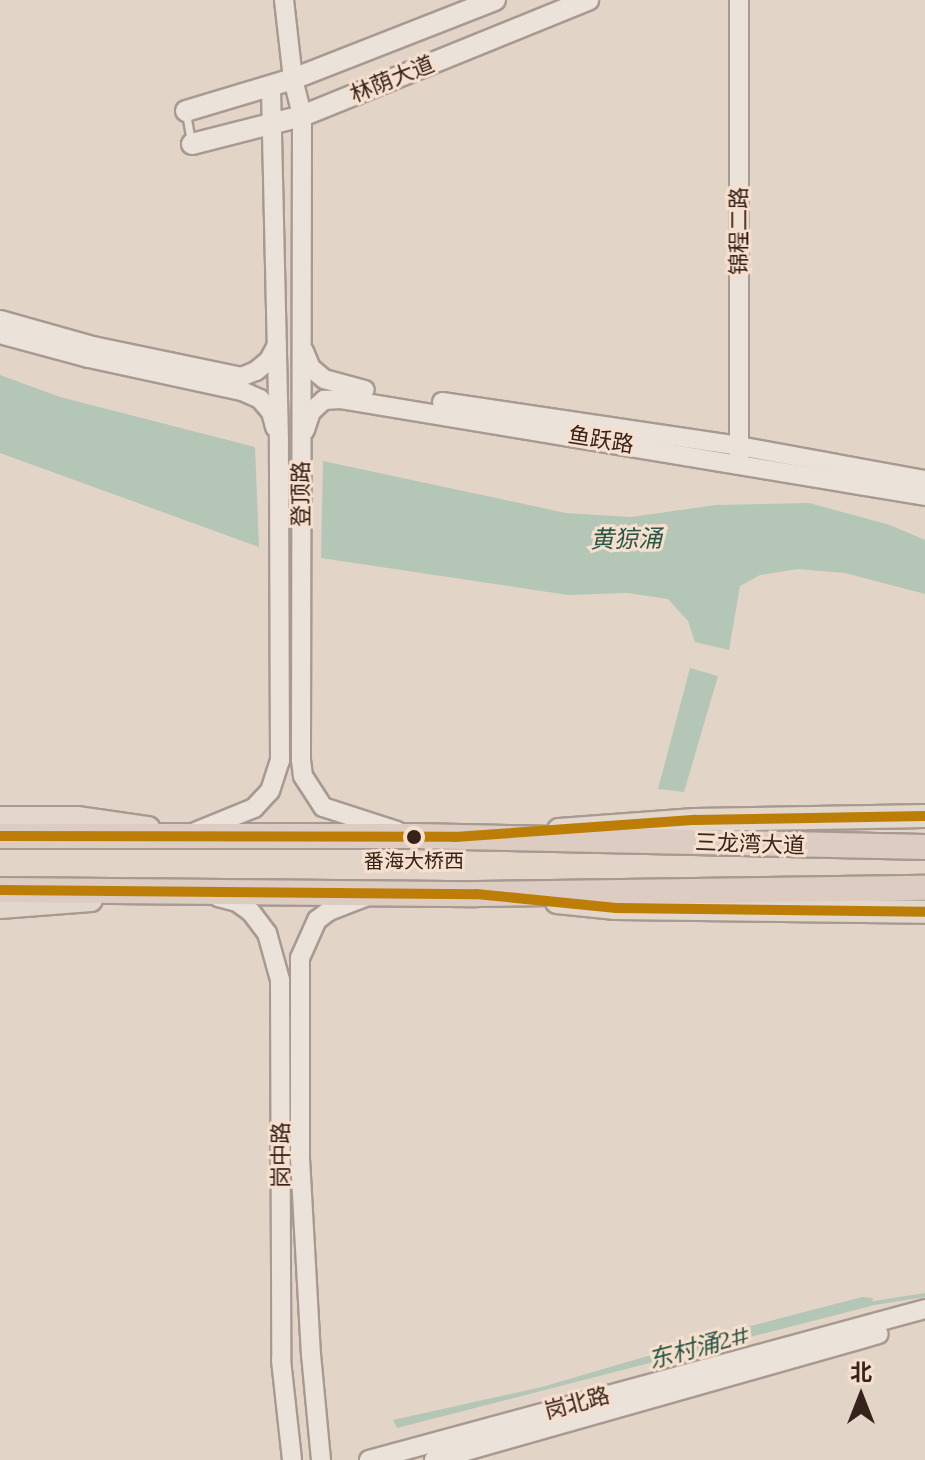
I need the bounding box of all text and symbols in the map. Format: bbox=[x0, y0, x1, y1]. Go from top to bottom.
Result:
street label: 林荫大道 bbox=[346, 50, 438, 108]
street label: 锦程二路 bbox=[726, 187, 752, 275]
street label: 鱼跃路 bbox=[566, 422, 636, 458]
street label: 登顶路 bbox=[288, 461, 314, 527]
water label: 黄猄涌 bbox=[590, 524, 662, 554]
marker: 番海大桥西 bbox=[406, 829, 422, 845]
street label: 三龙湾大道 bbox=[695, 829, 805, 859]
place label: 番海大桥西 bbox=[364, 848, 464, 872]
street label: 岗中路 bbox=[268, 1122, 294, 1188]
water label: 东村涌2# bbox=[645, 1320, 753, 1374]
north arrow bbox=[821, 1356, 901, 1436]
text: 北 bbox=[850, 1358, 872, 1386]
street label: 岗北路 bbox=[542, 1382, 612, 1424]

